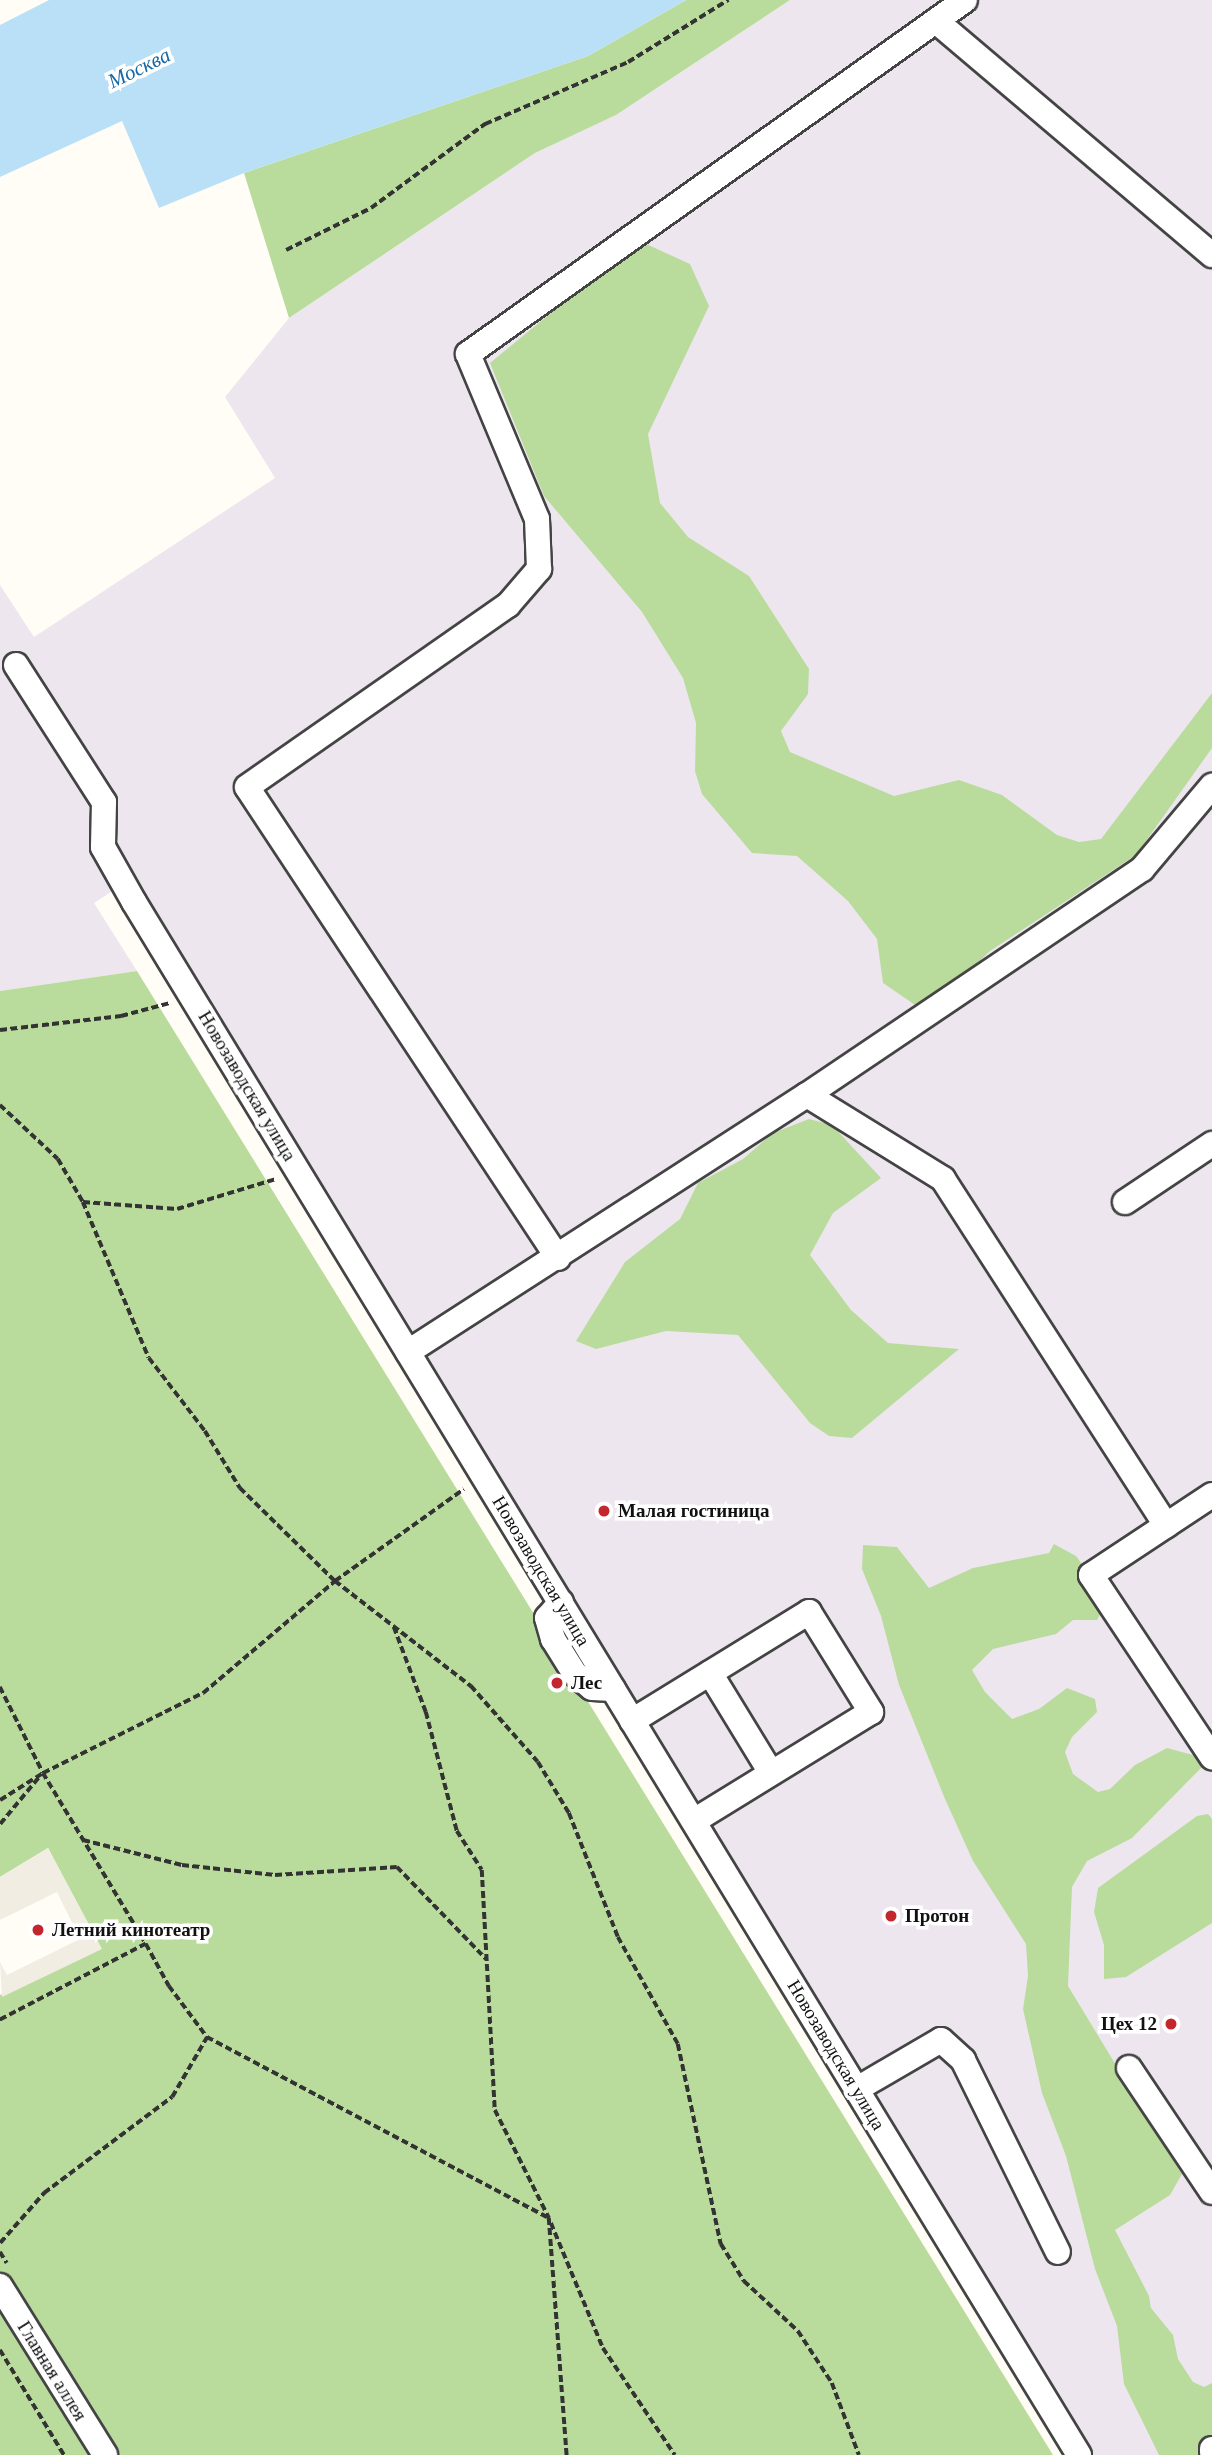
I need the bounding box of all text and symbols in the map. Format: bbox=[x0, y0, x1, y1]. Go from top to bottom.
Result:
water label: Москва bbox=[104, 42, 174, 94]
street label: Новозаводская улица bbox=[193, 1007, 301, 1165]
street label: Новозаводская улица bbox=[487, 1492, 595, 1650]
place label: Малая гостиница bbox=[618, 1500, 769, 1522]
marker: Малая гостиница bbox=[596, 1503, 612, 1519]
place label: Лес bbox=[571, 1672, 602, 1694]
marker: Лес bbox=[549, 1675, 565, 1691]
place label: Протон bbox=[905, 1905, 969, 1927]
marker: Протон bbox=[883, 1908, 899, 1924]
place label: Летний кинотеатр bbox=[52, 1919, 210, 1941]
marker: Летний кинотеатр bbox=[30, 1922, 46, 1938]
street label: Новозаводская улица bbox=[782, 1976, 890, 2134]
place label: Цех 12 bbox=[1101, 2013, 1157, 2035]
marker: Цех 12 bbox=[1163, 2016, 1179, 2032]
street label: Главная аллея bbox=[12, 2317, 92, 2425]

